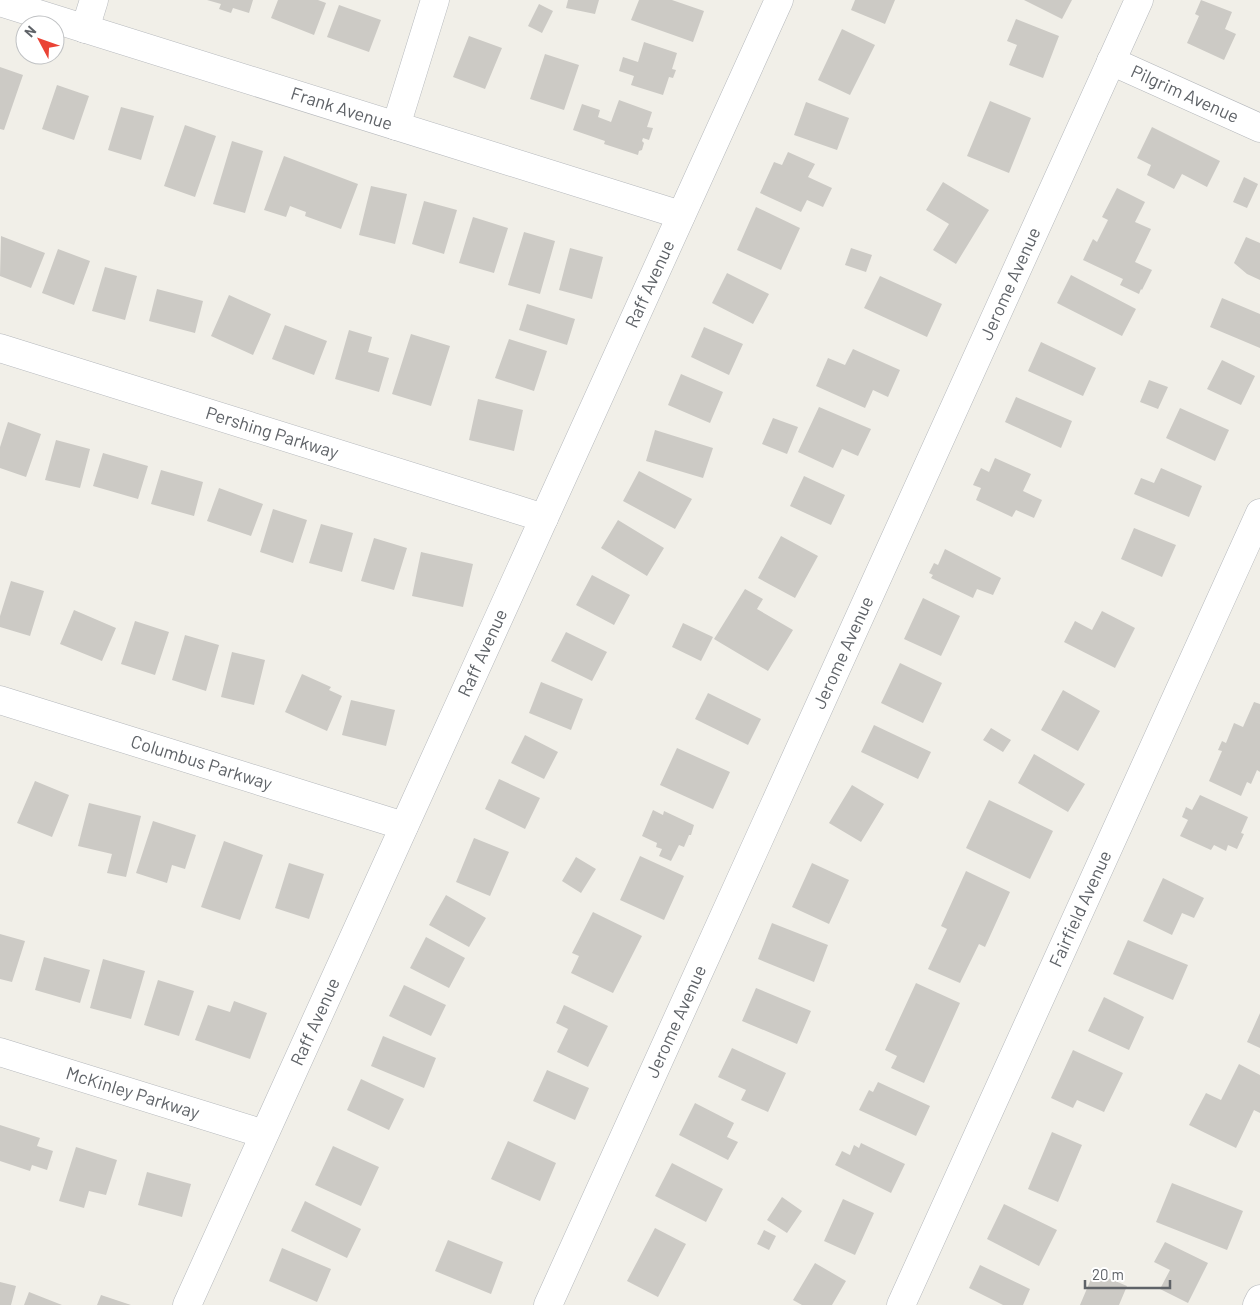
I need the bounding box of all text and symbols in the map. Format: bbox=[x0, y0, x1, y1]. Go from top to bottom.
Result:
north arrow bbox=[15, 15, 65, 65]
text: N bbox=[20, 22, 39, 40]
street label: Pilgrim Avenue bbox=[1128, 59, 1243, 127]
street label: Frank Avenue bbox=[288, 82, 396, 134]
street label: Jerome Avenue bbox=[974, 224, 1045, 343]
street label: Raff Avenue bbox=[620, 236, 679, 331]
street label: Pershing Parkway bbox=[203, 401, 341, 463]
street label: Jerome Avenue bbox=[807, 592, 878, 712]
street label: Raff Avenue bbox=[452, 605, 511, 700]
street label: Columbus Parkway bbox=[128, 730, 275, 794]
street label: Fairfield Avenue bbox=[1044, 847, 1116, 970]
street label: Jerome Avenue bbox=[640, 961, 710, 1081]
street label: Raff Avenue bbox=[285, 974, 344, 1069]
street label: McKinley Parkway bbox=[64, 1061, 202, 1123]
scale bar bbox=[1085, 1258, 1170, 1290]
text: 20 m bbox=[1092, 1265, 1124, 1283]

